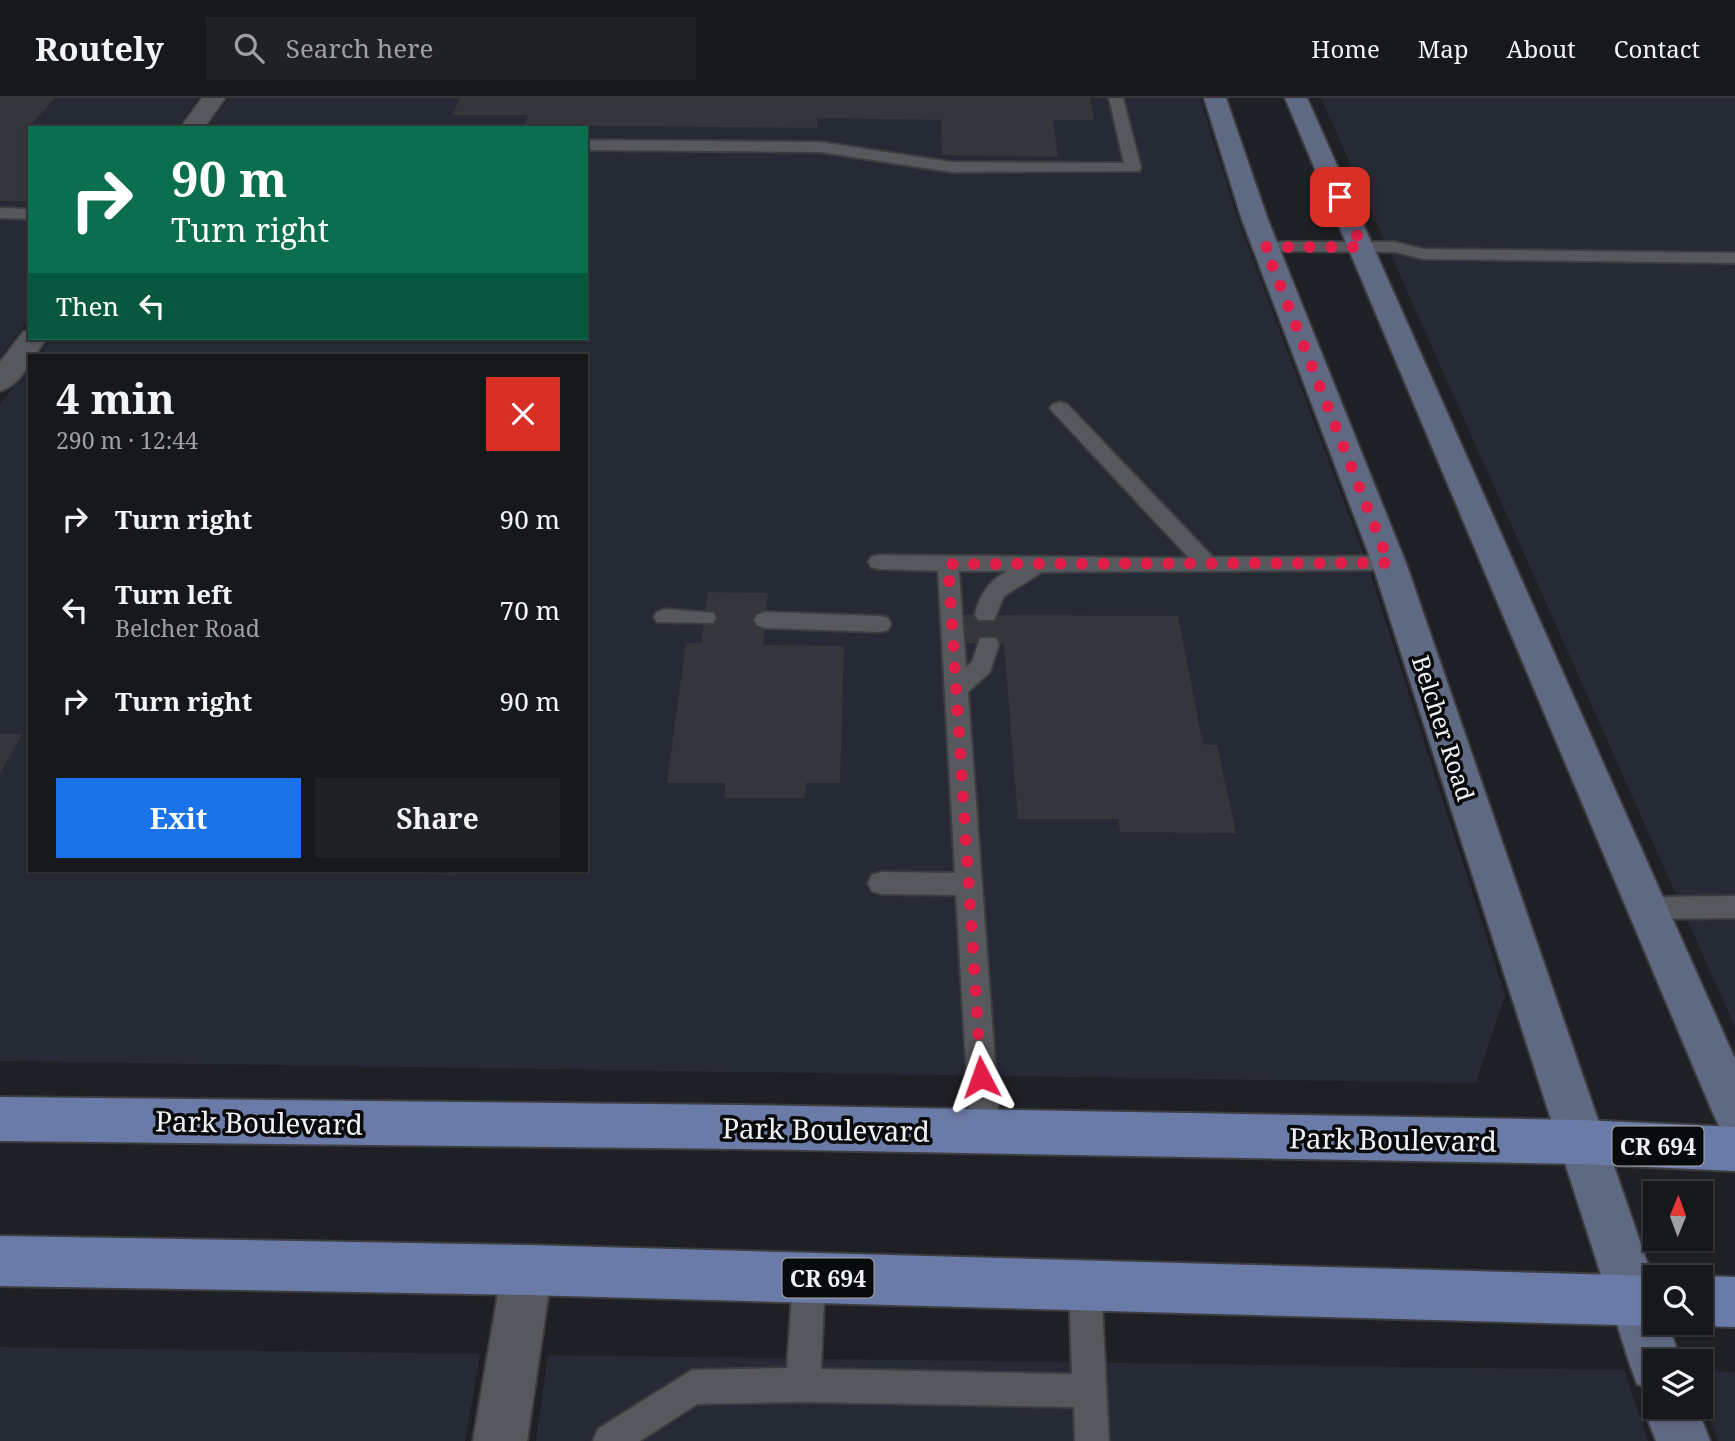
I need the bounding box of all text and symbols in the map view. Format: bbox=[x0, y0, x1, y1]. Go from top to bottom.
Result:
search box bbox=[206, 17, 696, 80]
text: Routely bbox=[35, 26, 164, 71]
icon: search bbox=[230, 29, 268, 67]
text: Search here bbox=[286, 30, 433, 66]
text: Home bbox=[1311, 32, 1380, 65]
text: Map bbox=[1418, 32, 1469, 65]
text: About bbox=[1507, 32, 1576, 65]
text: Contact bbox=[1614, 32, 1700, 65]
text: 90 m bbox=[171, 145, 287, 211]
icon: right bbox=[56, 154, 147, 245]
pin bbox=[1310, 167, 1370, 227]
icon: arrive bbox=[1321, 178, 1359, 216]
text: Turn right bbox=[171, 208, 329, 251]
icon: left bbox=[133, 287, 171, 325]
text: Then bbox=[56, 288, 119, 324]
text: 4 min bbox=[56, 369, 175, 426]
button: close bbox=[486, 377, 560, 451]
text: 290 m · 12:44 bbox=[56, 424, 198, 456]
icon: right bbox=[56, 500, 94, 538]
text: Turn right bbox=[115, 501, 252, 537]
text: 90 m bbox=[500, 501, 560, 537]
text: Turn left bbox=[115, 576, 232, 612]
icon: left bbox=[56, 591, 94, 629]
text: 70 m bbox=[500, 592, 560, 628]
text: Belcher Road bbox=[115, 612, 260, 644]
street label: Belcher Road bbox=[1405, 651, 1483, 805]
icon: right bbox=[56, 682, 94, 720]
text: Turn right bbox=[115, 683, 252, 719]
text: 90 m bbox=[500, 683, 560, 719]
button: Exit bbox=[56, 778, 301, 858]
button: Share bbox=[315, 778, 560, 858]
position arrow bbox=[944, 1040, 1018, 1114]
street label: Park Boulevard bbox=[155, 1101, 363, 1143]
street label: Park Boulevard bbox=[722, 1108, 930, 1150]
street label: Park Boulevard bbox=[1289, 1118, 1497, 1160]
road number: CR 694 bbox=[1612, 1126, 1704, 1166]
north arrow bbox=[1643, 1181, 1713, 1251]
map controls bbox=[1643, 1181, 1713, 1419]
road number: CR 694 bbox=[782, 1259, 874, 1298]
button: search bbox=[1643, 1265, 1713, 1335]
button: layers bbox=[1643, 1349, 1713, 1419]

